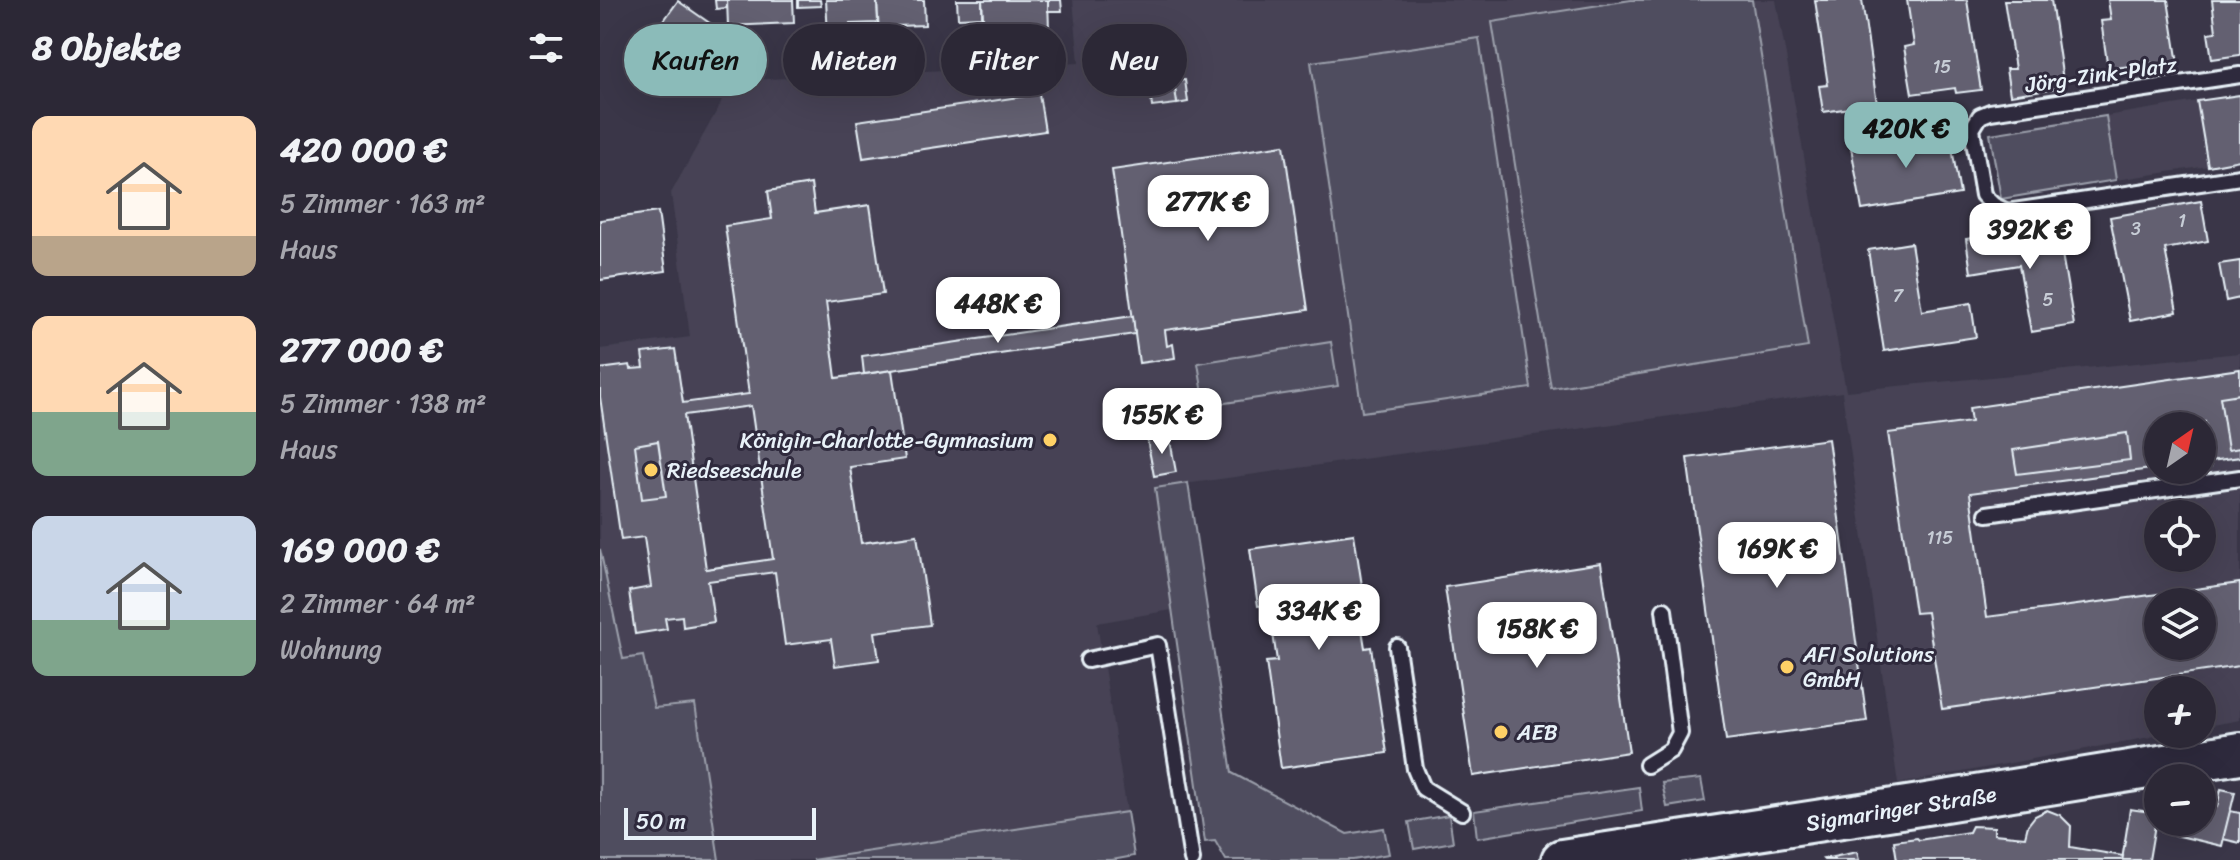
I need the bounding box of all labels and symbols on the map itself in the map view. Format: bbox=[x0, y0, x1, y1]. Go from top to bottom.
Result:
street label: Jörg-Zink-Platz bbox=[2022, 44, 2180, 105]
house number: 15 bbox=[1933, 51, 1951, 83]
pin: 420K € bbox=[1841, 102, 1971, 170]
pin: 277K € bbox=[1143, 175, 1273, 243]
pin: 392K € bbox=[1965, 203, 2095, 271]
house number: 1 bbox=[2178, 205, 2186, 237]
house number: 3 bbox=[2131, 213, 2141, 245]
pin: 448K € bbox=[933, 277, 1063, 345]
house number: 7 bbox=[1893, 280, 1905, 312]
house number: 5 bbox=[2043, 284, 2054, 316]
pin: 155K € bbox=[1097, 388, 1227, 456]
north arrow bbox=[2144, 412, 2216, 484]
place label: Königin-Charlotte-Gymnasium bbox=[740, 421, 1034, 460]
marker: Königin-Charlotte-Gymnasium bbox=[1041, 431, 1059, 449]
place label: Riedseeschule bbox=[667, 451, 802, 490]
marker: Riedseeschule bbox=[642, 461, 660, 479]
pin: 169K € bbox=[1712, 522, 1842, 590]
house number: 115 bbox=[1927, 522, 1953, 554]
pin: 334K € bbox=[1254, 584, 1384, 652]
pin: 158K € bbox=[1472, 602, 1602, 670]
place label: AFI Solutions GmbH bbox=[1802, 635, 1935, 699]
marker: AFI Solutions GmbH bbox=[1778, 658, 1796, 676]
place label: AEB bbox=[1516, 713, 1558, 752]
marker: AEB bbox=[1492, 723, 1510, 741]
street label: Sigmaringer Straße bbox=[1803, 774, 1999, 843]
scale bar bbox=[624, 804, 816, 840]

